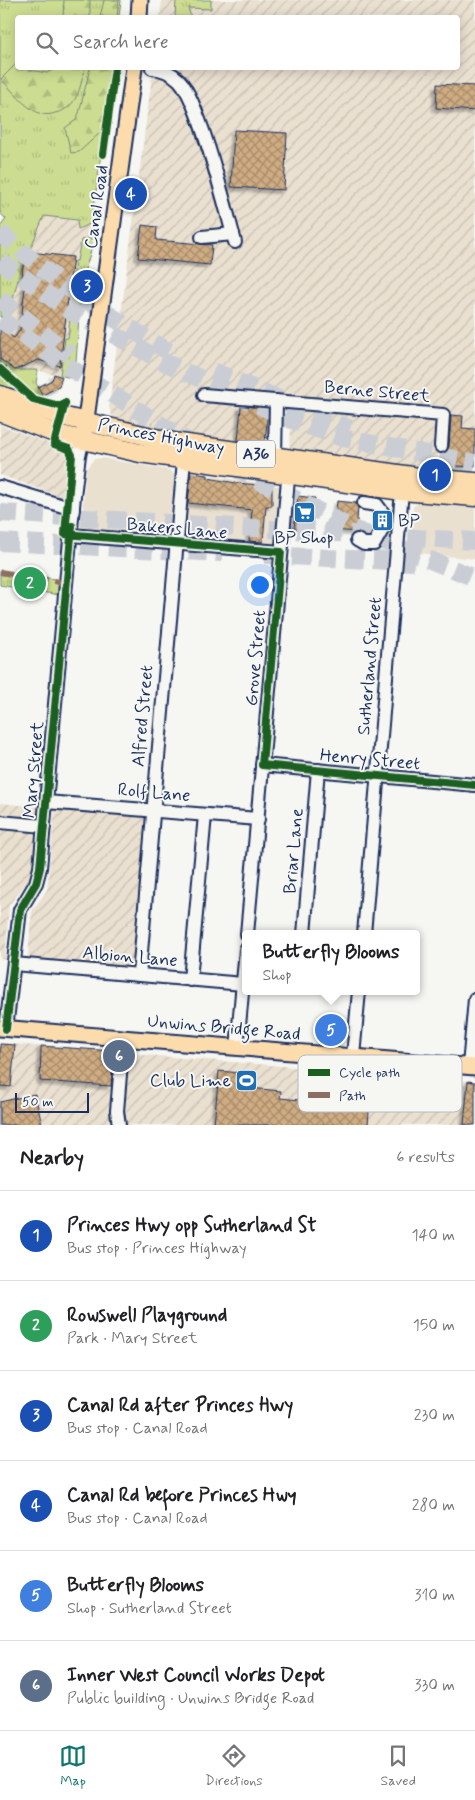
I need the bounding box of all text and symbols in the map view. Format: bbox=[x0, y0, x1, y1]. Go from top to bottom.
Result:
search box bbox=[15, 15, 460, 70]
icon: search bbox=[33, 29, 61, 57]
text: Search here bbox=[73, 30, 169, 55]
street label: Canal Road bbox=[79, 163, 115, 251]
pin: 4 bbox=[115, 175, 147, 213]
pin: 3 bbox=[71, 267, 103, 305]
street label: Berne Street bbox=[323, 375, 431, 409]
street label: Princes Highway bbox=[96, 413, 226, 461]
road number: A36 bbox=[237, 440, 275, 468]
pin: 1 bbox=[419, 456, 451, 494]
supermarket icon: BP Shop bbox=[292, 501, 316, 525]
building icon: BP bbox=[370, 509, 394, 533]
place label: BP bbox=[398, 509, 420, 533]
street label: Bakers Lane bbox=[126, 513, 228, 545]
place label: BP Shop bbox=[274, 526, 334, 550]
pin: 2 bbox=[14, 564, 46, 602]
your location bbox=[247, 572, 273, 598]
street label: Sutherland Street bbox=[352, 596, 388, 736]
street label: Grove Street bbox=[240, 609, 272, 707]
street label: Alfred Street bbox=[127, 664, 159, 768]
street label: Mary Street bbox=[18, 720, 50, 819]
street label: Henry Street bbox=[319, 744, 421, 776]
street label: Rolf Lane bbox=[117, 778, 191, 808]
street label: Briar Lane bbox=[278, 807, 310, 895]
popup bbox=[242, 930, 420, 995]
text: Butterfly Blooms bbox=[262, 940, 400, 965]
street label: Albion Lane bbox=[81, 941, 179, 973]
text: Shop bbox=[262, 965, 292, 986]
street label: Unwins Bridge Road bbox=[146, 1009, 302, 1049]
pin: 5 bbox=[315, 1011, 347, 1049]
pin: 6 bbox=[103, 1037, 135, 1075]
legend bbox=[298, 1055, 462, 1112]
text: Cycle path bbox=[339, 1064, 400, 1082]
place label: Club Lime bbox=[150, 1069, 231, 1093]
sports icon: Club Lime bbox=[235, 1069, 259, 1093]
text: Path bbox=[339, 1087, 366, 1105]
scale bar bbox=[15, 1090, 89, 1113]
text: 50 m bbox=[22, 1093, 53, 1111]
text: Nearby bbox=[20, 1144, 84, 1172]
text: 6 results bbox=[396, 1147, 455, 1168]
text: Princes Hwy opp Sutherland St bbox=[67, 1213, 316, 1238]
text: 1 bbox=[32, 1225, 40, 1246]
text: 140 m bbox=[411, 1225, 455, 1246]
text: Bus stop · Princes Highway bbox=[67, 1238, 247, 1259]
text: Rowswell Playground bbox=[67, 1303, 227, 1328]
text: 2 bbox=[32, 1315, 40, 1336]
text: 150 m bbox=[413, 1315, 455, 1336]
text: Park · Mary Street bbox=[67, 1328, 198, 1349]
text: Canal Rd after Princes Hwy bbox=[67, 1393, 293, 1418]
text: 3 bbox=[32, 1405, 40, 1426]
text: 230 m bbox=[414, 1405, 455, 1426]
text: Bus stop · Canal Road bbox=[67, 1418, 208, 1439]
text: Canal Rd before Princes Hwy bbox=[67, 1483, 296, 1508]
text: 4 bbox=[31, 1495, 41, 1516]
text: 280 m bbox=[412, 1495, 455, 1516]
text: Bus stop · Canal Road bbox=[67, 1508, 208, 1529]
text: Butterfly Blooms bbox=[67, 1573, 204, 1598]
text: 5 bbox=[31, 1585, 41, 1606]
text: 310 m bbox=[414, 1585, 455, 1606]
text: Shop · Sutherland Street bbox=[67, 1598, 232, 1619]
text: Inner West Council Works Depot bbox=[67, 1663, 325, 1688]
text: 6 bbox=[32, 1675, 40, 1696]
text: 330 m bbox=[414, 1675, 455, 1696]
text: Public building · Unwins Bridge Road bbox=[67, 1688, 314, 1709]
tab: Map bbox=[59, 1742, 87, 1790]
tab: Directions bbox=[205, 1742, 263, 1790]
tab: Saved bbox=[381, 1742, 416, 1790]

